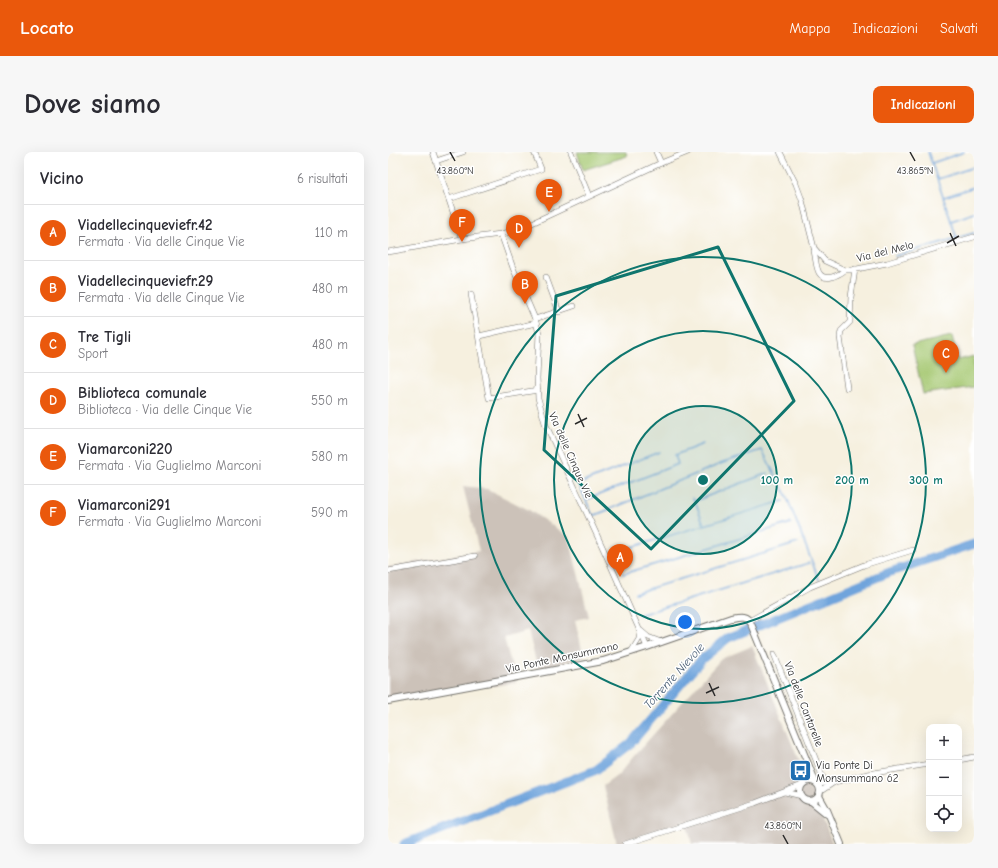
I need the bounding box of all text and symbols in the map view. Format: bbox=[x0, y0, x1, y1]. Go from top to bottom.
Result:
text: Locato bbox=[20, 17, 74, 39]
text: Mappa bbox=[790, 20, 831, 37]
text: Indicazioni bbox=[853, 20, 918, 37]
text: Salvati bbox=[940, 20, 978, 37]
button: Indicazioni bbox=[873, 86, 974, 123]
text: Dove siamo bbox=[24, 88, 161, 120]
text: 43.860°N bbox=[436, 165, 474, 177]
text: 43.865°N bbox=[897, 165, 933, 177]
text: Vicino bbox=[40, 169, 83, 188]
text: 6 risultati bbox=[297, 171, 348, 186]
pin: E bbox=[536, 179, 562, 212]
pin: F bbox=[449, 209, 475, 242]
pin: D bbox=[506, 215, 532, 248]
text: Viadellecinqueviefr.42 bbox=[78, 216, 213, 234]
text: A bbox=[49, 225, 57, 240]
text: 110 m bbox=[315, 225, 348, 240]
text: Fermata · Via delle Cinque Vie bbox=[78, 234, 245, 249]
street label: Via del Melo bbox=[855, 238, 915, 265]
pin: B bbox=[512, 271, 538, 304]
text: Viadellecinqueviefr.29 bbox=[78, 272, 213, 290]
text: B bbox=[49, 281, 57, 296]
text: 480 m bbox=[312, 281, 348, 296]
text: Fermata · Via delle Cinque Vie bbox=[78, 290, 245, 305]
text: Tre Tigli bbox=[78, 328, 131, 346]
text: C bbox=[49, 337, 57, 352]
text: 480 m bbox=[312, 337, 348, 352]
pin: C bbox=[933, 340, 959, 373]
text: Sport bbox=[78, 346, 108, 361]
text: Biblioteca comunale bbox=[78, 384, 207, 402]
text: D bbox=[49, 393, 57, 408]
text: 550 m bbox=[311, 393, 348, 408]
text: Biblioteca · Via delle Cinque Vie bbox=[78, 402, 252, 417]
street label: Via delle Cinque Vie bbox=[546, 410, 596, 501]
text: Viamarconi220 bbox=[78, 440, 173, 458]
text: E bbox=[49, 449, 57, 464]
text: 580 m bbox=[311, 449, 348, 464]
text: Fermata · Via Guglielmo Marconi bbox=[78, 458, 262, 473]
centre of rings bbox=[696, 473, 710, 487]
text: 100 m bbox=[761, 473, 793, 487]
text: 200 m bbox=[835, 473, 869, 487]
text: 300 m bbox=[909, 473, 943, 487]
text: Viamarconi291 bbox=[78, 496, 170, 514]
text: F bbox=[49, 505, 57, 520]
text: 590 m bbox=[311, 505, 348, 520]
text: Fermata · Via Guglielmo Marconi bbox=[78, 514, 262, 529]
pin: A bbox=[607, 544, 633, 577]
your location bbox=[675, 612, 695, 632]
street label: Via Ponte Monsummano bbox=[505, 639, 620, 676]
water label: Torrente Nievole bbox=[641, 640, 707, 712]
street label: Via delle Cantarelle bbox=[781, 660, 826, 749]
map controls bbox=[926, 724, 962, 832]
button: + bbox=[926, 724, 962, 760]
bus stop icon: Via Ponte Di Monsummano 62 bbox=[788, 758, 814, 784]
place label: Via Ponte Di Monsummano 62 bbox=[816, 759, 899, 785]
button: − bbox=[926, 760, 962, 796]
button: locate bbox=[926, 796, 962, 832]
text: 43.860°N bbox=[764, 820, 802, 832]

